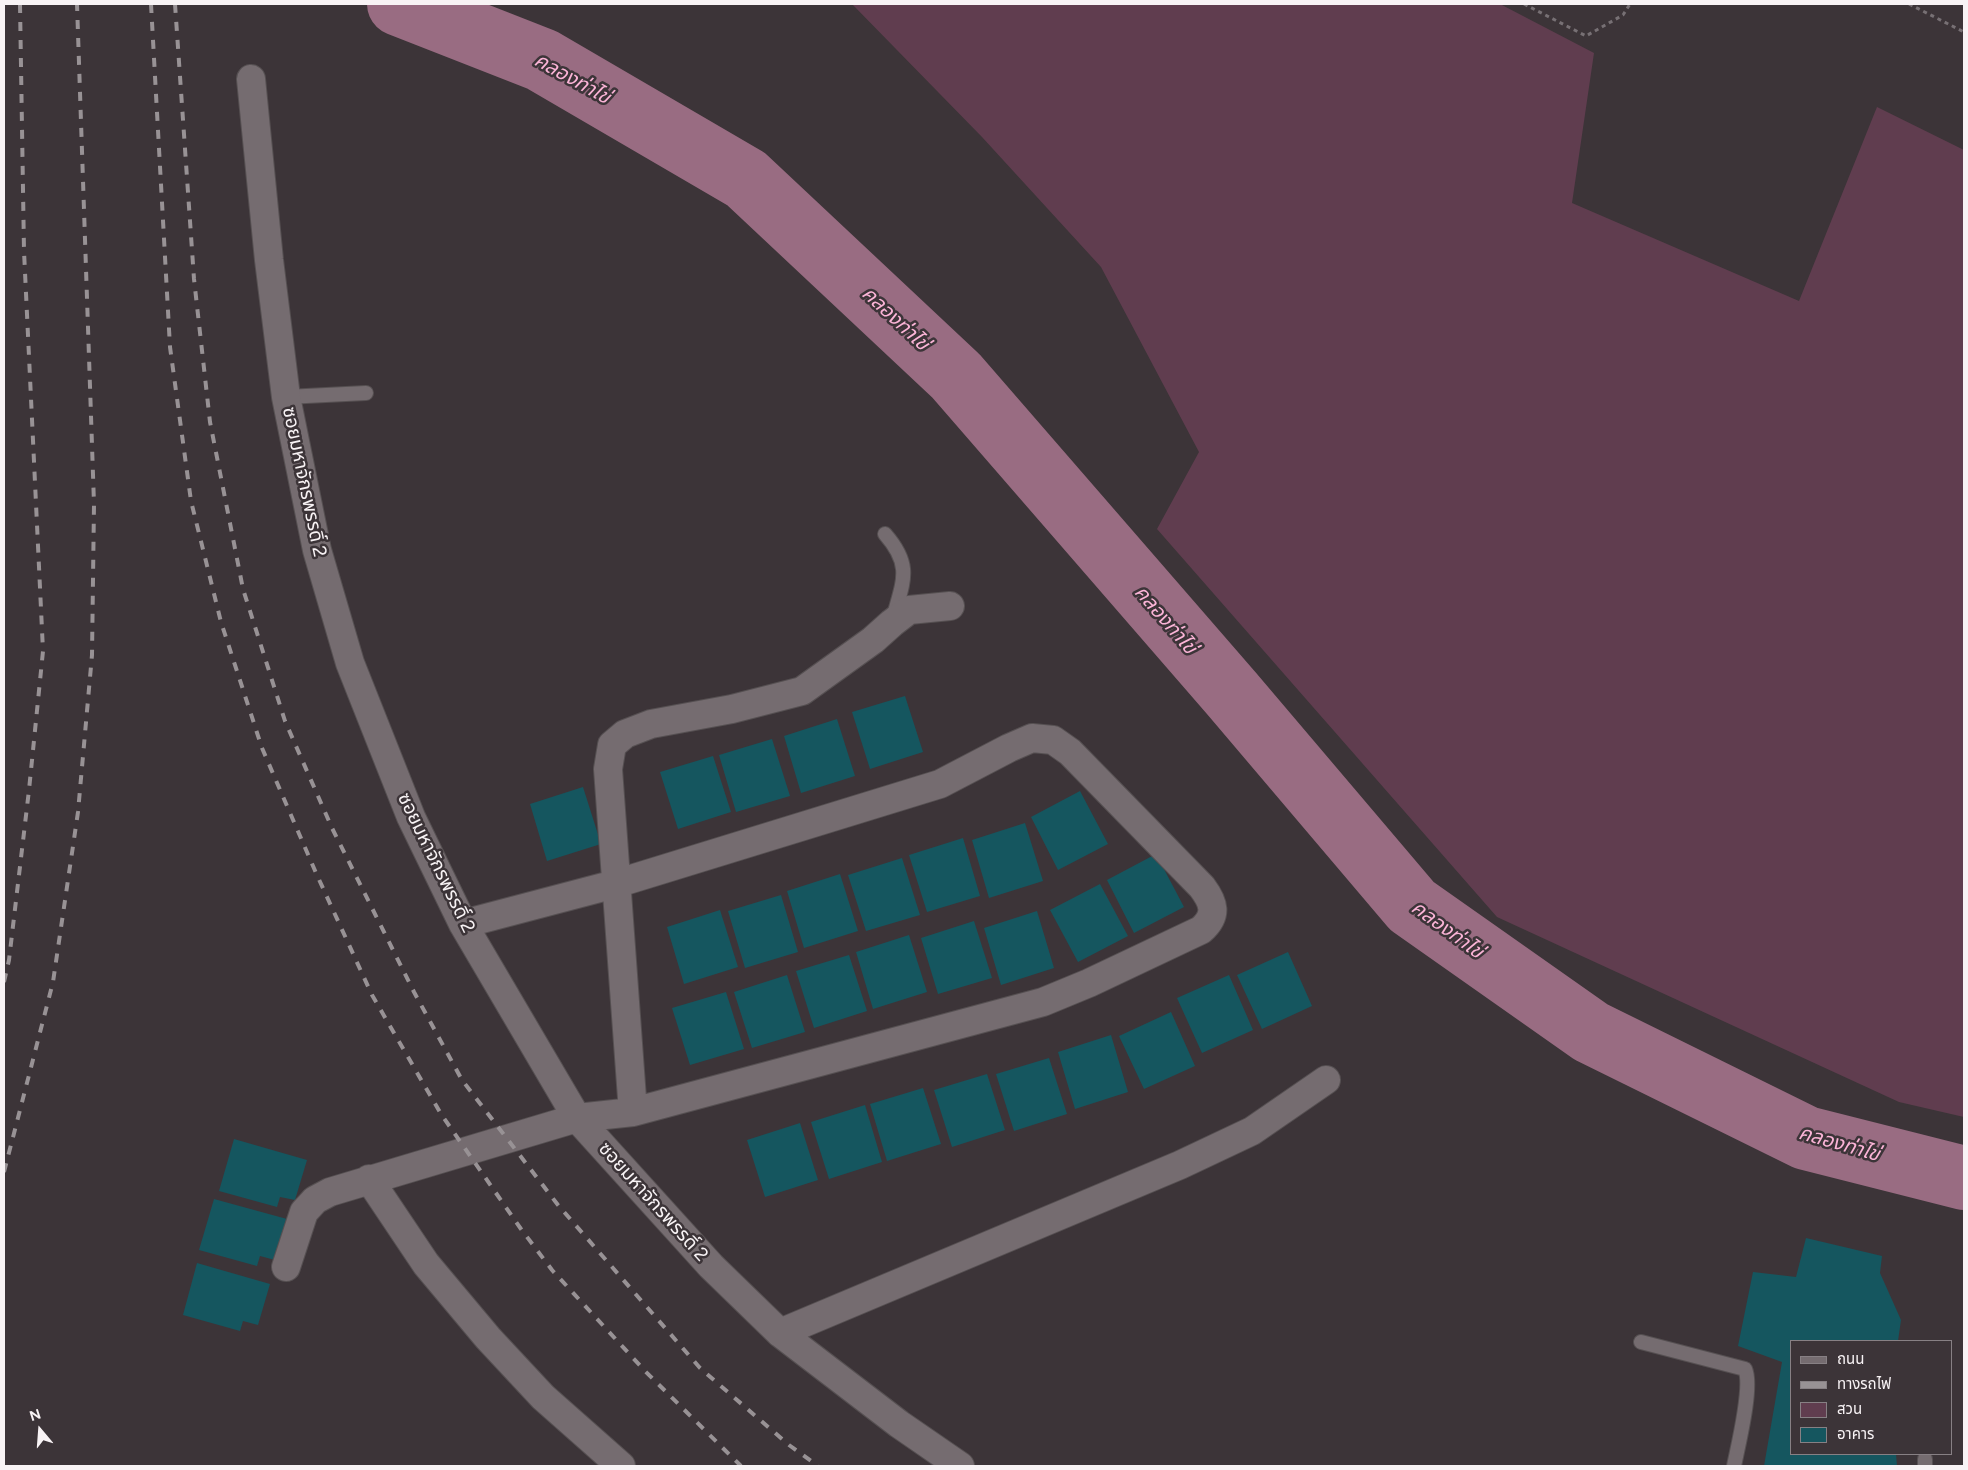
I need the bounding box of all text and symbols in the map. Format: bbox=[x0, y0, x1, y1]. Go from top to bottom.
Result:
water label: คลองท่าไข่ bbox=[530, 48, 614, 110]
water label: คลองท่าไข่ bbox=[856, 282, 934, 356]
street label: ซอยมหาจักรพรรดิ์ 2 bbox=[277, 405, 331, 559]
water label: คลองท่าไข่ bbox=[1129, 581, 1201, 659]
street label: ซอยมหาจักรพรรดิ์ 2 bbox=[392, 789, 480, 937]
water label: คลองท่าไข่ bbox=[1406, 896, 1488, 964]
water label: คลองท่าไข่ bbox=[1796, 1121, 1882, 1167]
street label: ซอยมหาจักรพรรดิ์ 2 bbox=[593, 1138, 713, 1266]
legend bbox=[1790, 1340, 1953, 1455]
text: ถนน bbox=[1837, 1350, 1864, 1368]
text: ทางรถไฟ bbox=[1837, 1375, 1891, 1393]
text: สวน bbox=[1837, 1400, 1862, 1418]
north arrow bbox=[15, 1405, 65, 1455]
text: N bbox=[27, 1406, 43, 1425]
text: อาคาร bbox=[1837, 1425, 1874, 1443]

